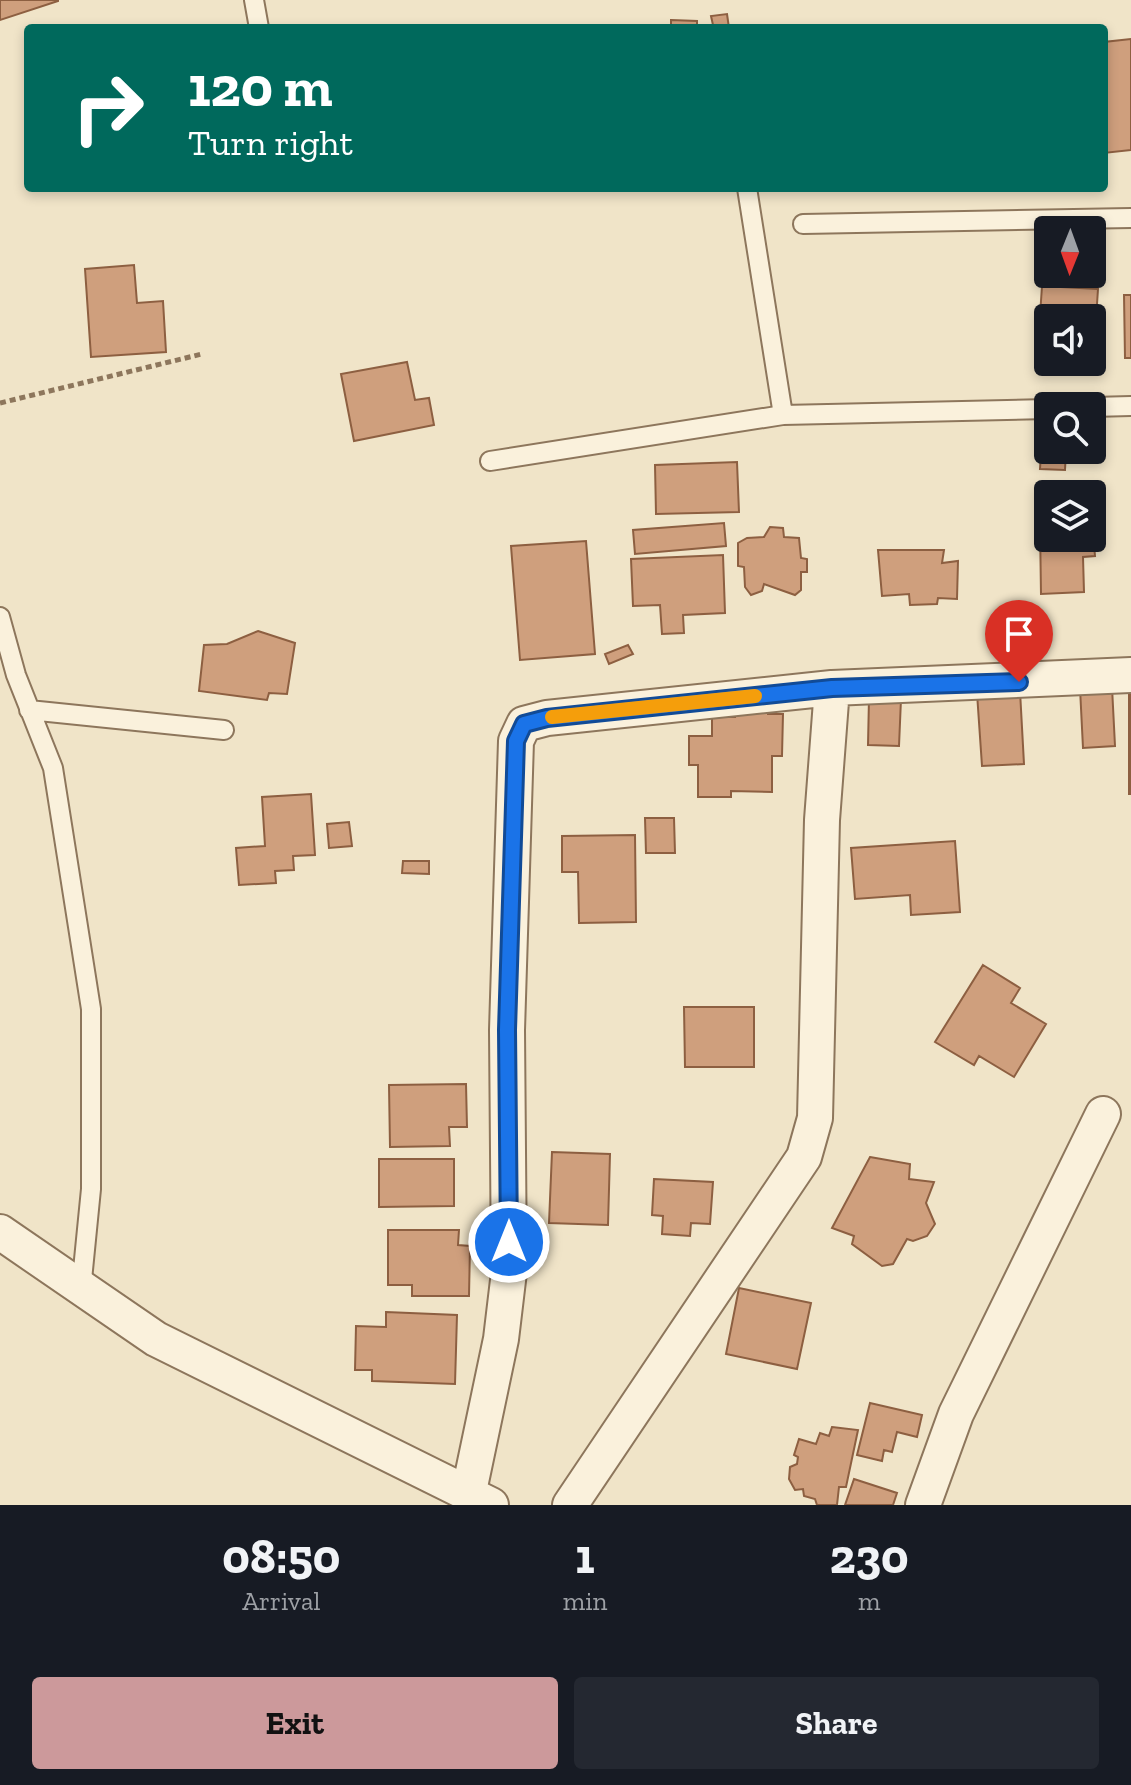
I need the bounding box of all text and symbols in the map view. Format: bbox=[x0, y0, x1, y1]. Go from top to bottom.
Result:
text: 120 m bbox=[188, 53, 332, 120]
icon: right bbox=[56, 56, 160, 160]
text: Turn right bbox=[188, 121, 353, 164]
north arrow bbox=[1034, 216, 1106, 288]
map controls bbox=[1034, 216, 1106, 552]
button: sound bbox=[1034, 304, 1106, 376]
button: search bbox=[1034, 392, 1106, 464]
button: layers bbox=[1034, 480, 1106, 552]
pin bbox=[985, 600, 1053, 682]
icon: arrive bbox=[997, 612, 1041, 656]
position arrow bbox=[467, 1200, 551, 1284]
text: 08:50 bbox=[222, 1528, 340, 1585]
text: 1 bbox=[575, 1528, 595, 1585]
text: 230 bbox=[830, 1528, 909, 1585]
text: Arrival bbox=[242, 1585, 321, 1617]
text: min bbox=[563, 1585, 607, 1617]
text: m bbox=[858, 1585, 880, 1617]
button: Exit bbox=[32, 1677, 558, 1769]
button: Share bbox=[574, 1677, 1099, 1769]

